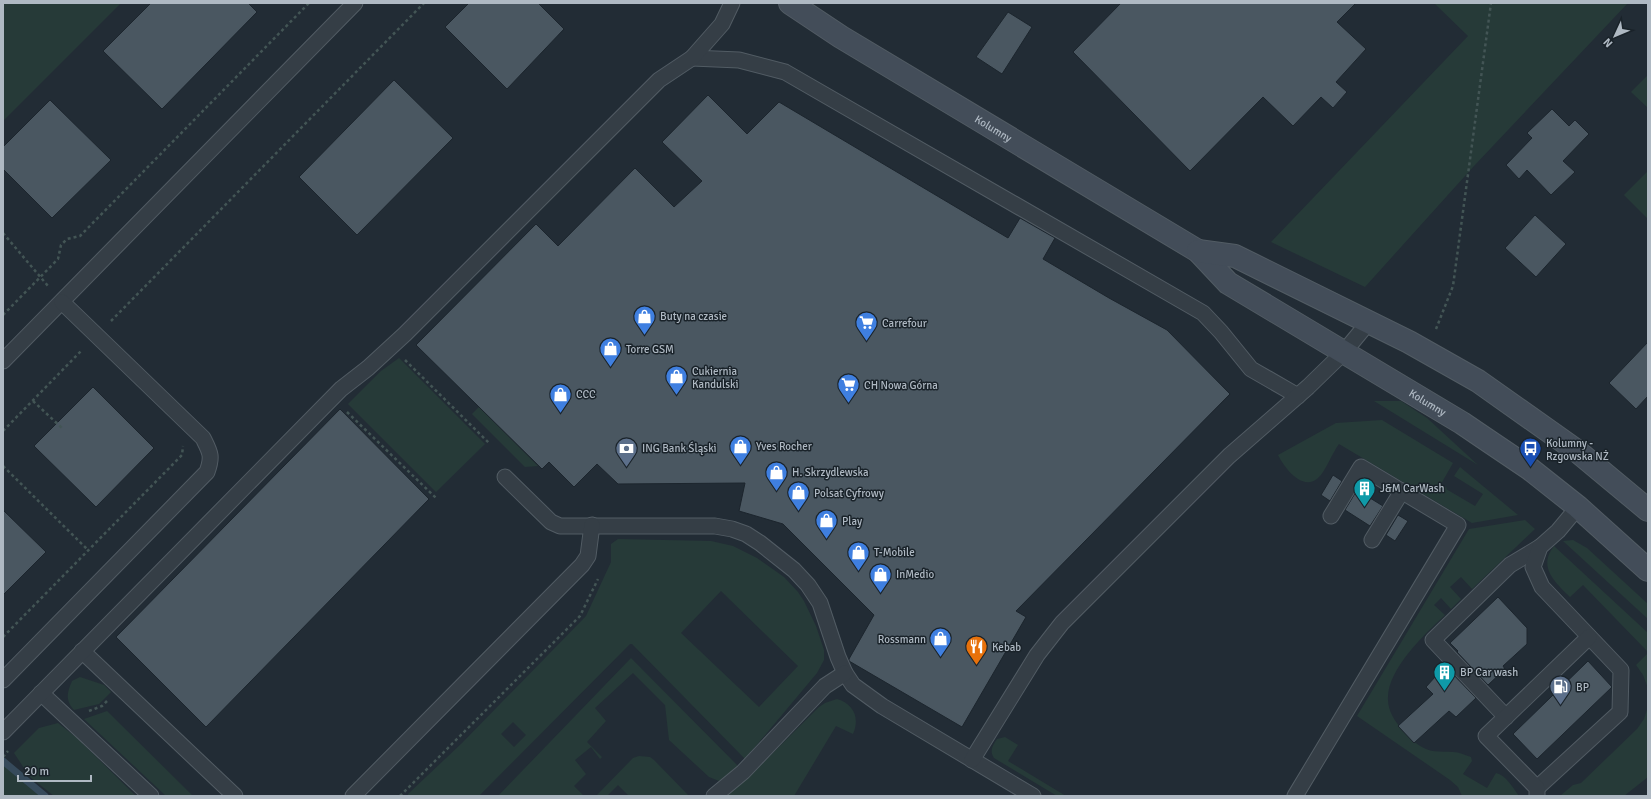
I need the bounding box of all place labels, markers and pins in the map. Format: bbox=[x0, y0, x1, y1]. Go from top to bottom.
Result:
shop icon: Buty na czasie bbox=[632, 303, 658, 336]
place label: Buty na czasie bbox=[660, 310, 727, 323]
supermarket icon: Carrefour bbox=[853, 310, 879, 343]
place label: Carrefour bbox=[882, 317, 927, 330]
shop icon: Torre GSM bbox=[598, 336, 624, 369]
place label: Torre GSM bbox=[626, 343, 674, 356]
shop icon: Cukiernia Kandulski bbox=[663, 364, 689, 397]
place label: Cukiernia Kandulski bbox=[692, 365, 738, 391]
supermarket icon: CH Nowa Górna bbox=[835, 372, 861, 405]
place label: CH Nowa Górna bbox=[864, 379, 938, 392]
shop icon: CCC bbox=[548, 381, 574, 414]
place label: CCC bbox=[576, 388, 596, 401]
shop icon: Yves Rocher bbox=[728, 433, 754, 466]
bank icon: ING Bank Śląski bbox=[613, 435, 639, 468]
bus stop icon: Kolumny - Rzgowska NŻ bbox=[1517, 436, 1543, 469]
place label: Kolumny - Rzgowska NŻ bbox=[1546, 437, 1609, 463]
place label: Yves Rocher bbox=[756, 440, 812, 453]
place label: ING Bank Śląski bbox=[642, 441, 717, 455]
shop icon: H. Skrzydlewska bbox=[763, 459, 789, 492]
place label: H. Skrzydlewska bbox=[792, 466, 869, 479]
building icon: J&M CarWash bbox=[1351, 475, 1377, 508]
shop icon: Polsat Cyfrowy bbox=[785, 480, 811, 513]
place label: J&M CarWash bbox=[1380, 482, 1445, 495]
place label: Polsat Cyfrowy bbox=[814, 487, 885, 500]
shop icon: Play bbox=[814, 508, 840, 541]
place label: Play bbox=[842, 515, 863, 528]
shop icon: T-Mobile bbox=[845, 539, 871, 572]
place label: T-Mobile bbox=[874, 546, 915, 559]
shop icon: InMedio bbox=[868, 561, 894, 594]
place label: InMedio bbox=[896, 568, 934, 581]
shop icon: Rossmann bbox=[928, 626, 954, 659]
place label: Rossmann bbox=[878, 633, 926, 646]
restaurant icon: Kebab bbox=[963, 634, 989, 667]
place label: Kebab bbox=[992, 641, 1021, 654]
building icon: BP Car wash bbox=[1432, 659, 1458, 692]
place label: BP Car wash bbox=[1460, 666, 1518, 679]
fuel station icon: BP bbox=[1548, 674, 1574, 707]
place label: BP bbox=[1576, 681, 1589, 694]

